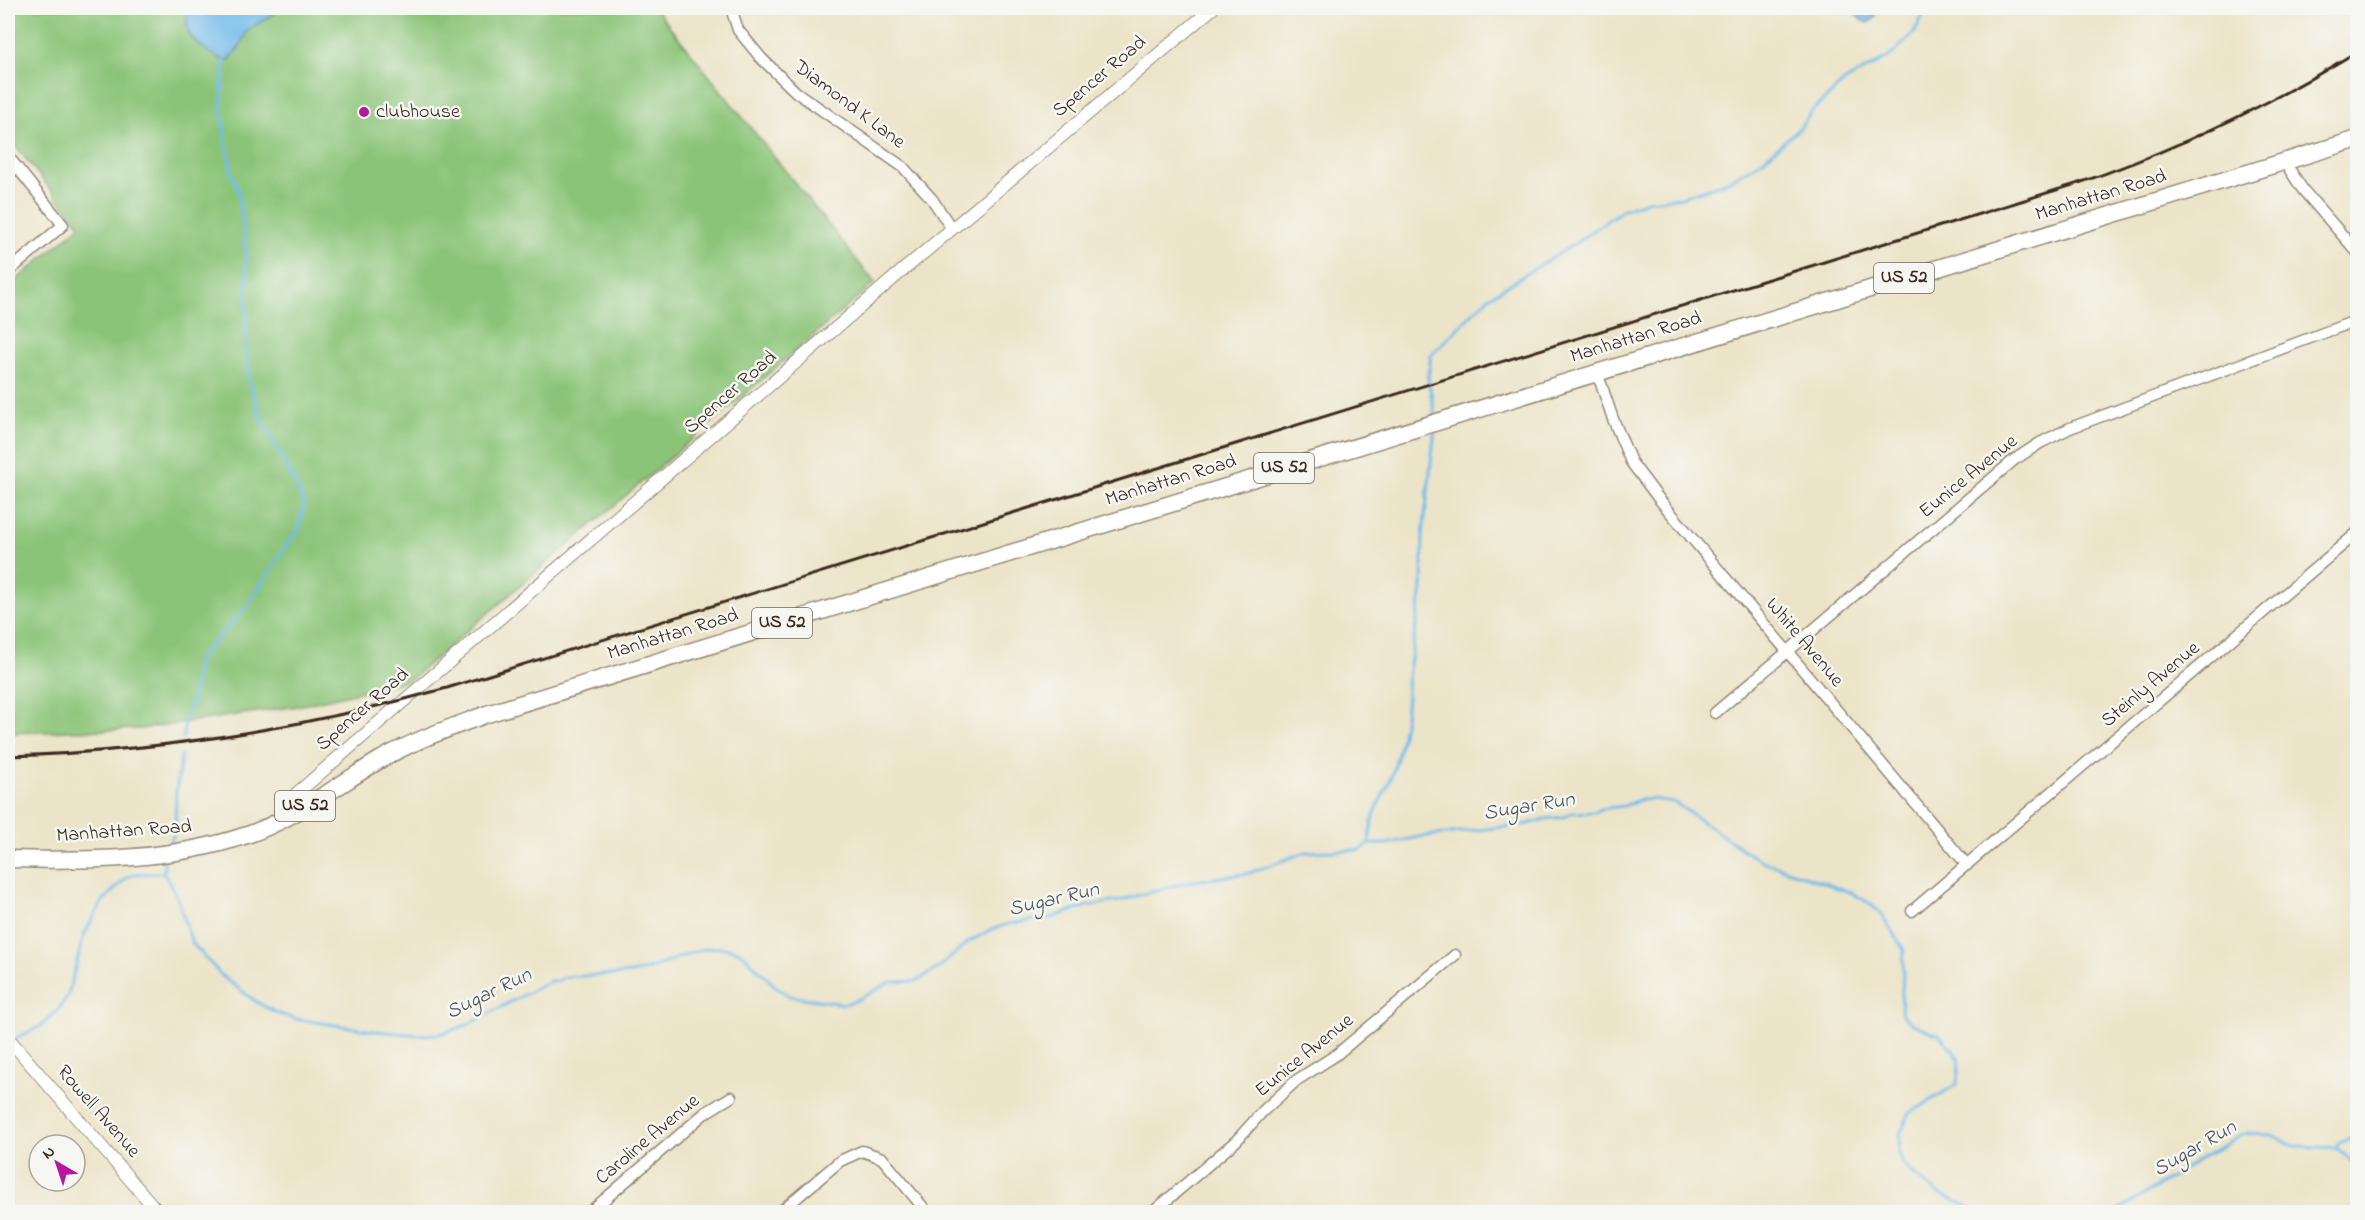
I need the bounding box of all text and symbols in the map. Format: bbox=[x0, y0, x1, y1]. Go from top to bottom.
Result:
street label: Spencer Road bbox=[1047, 29, 1153, 125]
street label: Diamond K Lane bbox=[786, 53, 911, 157]
place label: clubhouse bbox=[376, 98, 460, 127]
marker: clubhouse bbox=[357, 105, 371, 119]
street label: Manhattan Road bbox=[2032, 162, 2170, 230]
road number: US 52 bbox=[1874, 263, 1934, 293]
street label: Manhattan Road bbox=[1567, 304, 1705, 372]
street label: Spencer Road bbox=[678, 344, 784, 442]
street label: Eunice Avenue bbox=[1913, 428, 2025, 526]
street label: Manhattan Road bbox=[1102, 447, 1240, 515]
road number: US 52 bbox=[1254, 453, 1314, 483]
street label: White Avenue bbox=[1758, 592, 1850, 694]
street label: Manhattan Road bbox=[604, 601, 742, 669]
road number: US 52 bbox=[752, 608, 812, 638]
street label: Steinly Avenue bbox=[2095, 635, 2207, 735]
street label: Spencer Road bbox=[310, 661, 416, 759]
water label: Sugar Run bbox=[1481, 785, 1578, 830]
road number: US 52 bbox=[275, 791, 335, 821]
street label: Manhattan Road bbox=[55, 813, 193, 851]
water label: Sugar Run bbox=[1006, 875, 1103, 926]
water label: Sugar Run bbox=[441, 960, 538, 1029]
street label: Eunice Avenue bbox=[1249, 1007, 1361, 1105]
street label: Rowell Avenue bbox=[49, 1059, 147, 1165]
street label: Caroline Avenue bbox=[590, 1088, 707, 1192]
water label: Sugar Run bbox=[2148, 1113, 2243, 1186]
north arrow bbox=[27, 1133, 87, 1193]
text: N bbox=[37, 1140, 61, 1166]

